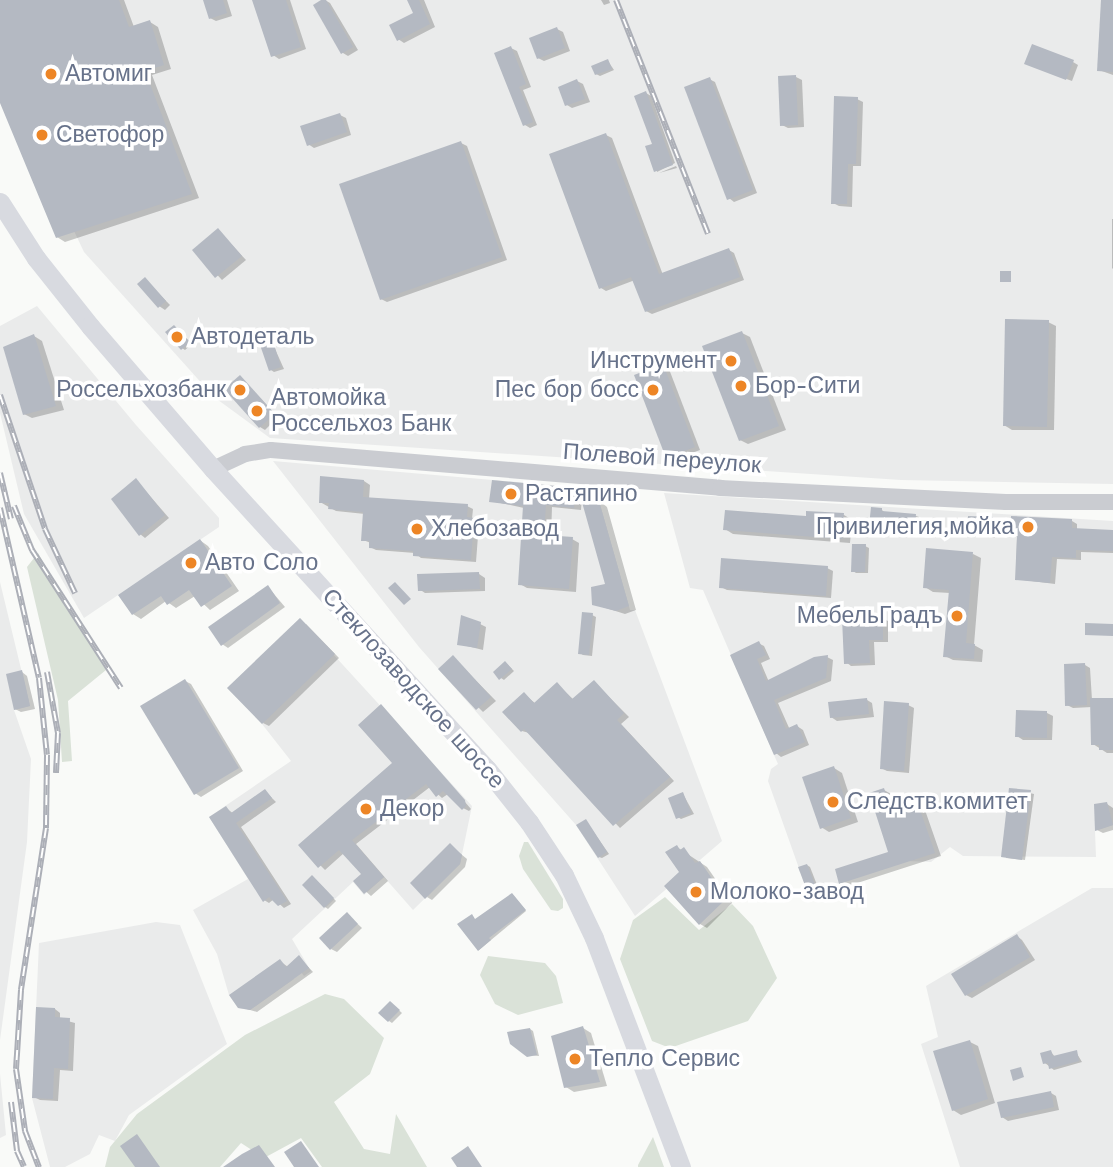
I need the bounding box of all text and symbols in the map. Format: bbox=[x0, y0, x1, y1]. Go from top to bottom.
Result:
place label: Автомиг bbox=[65, 60, 152, 88]
marker: Автомиг bbox=[43, 66, 59, 82]
place label: Светофор bbox=[56, 121, 164, 149]
marker: Светофор bbox=[34, 127, 50, 143]
place label: Автодеталь bbox=[191, 323, 315, 351]
marker: Автодеталь bbox=[169, 329, 185, 345]
place label: Инструмент bbox=[590, 347, 717, 375]
marker: Инструмент bbox=[723, 353, 739, 369]
place label: Бор-Сити bbox=[755, 372, 860, 400]
place label: Россельхозбанк bbox=[56, 376, 226, 404]
place label: Пес бор босс bbox=[495, 376, 639, 404]
marker: Бор-Сити bbox=[733, 378, 749, 394]
marker: Россельхозбанк bbox=[232, 382, 248, 398]
marker: Пес бор босс bbox=[645, 382, 661, 398]
place label: Автомойка Россельхоз Банк bbox=[271, 384, 451, 438]
marker: Автомойка Россельхоз Банк bbox=[249, 403, 265, 419]
street label: Полевой переулок bbox=[562, 438, 762, 480]
place label: Растяпино bbox=[525, 480, 638, 508]
marker: Растяпино bbox=[503, 486, 519, 502]
place label: Привилегия,мойка bbox=[816, 513, 1014, 541]
place label: Хлебозавод bbox=[431, 515, 559, 543]
marker: Привилегия,мойка bbox=[1020, 519, 1036, 535]
marker: Хлебозавод bbox=[409, 521, 425, 537]
place label: Авто Соло bbox=[205, 549, 318, 577]
marker: Авто Соло bbox=[183, 555, 199, 571]
street label: Стеклозаводское шоссе bbox=[316, 583, 510, 795]
place label: МебельГрадъ bbox=[797, 602, 943, 630]
marker: МебельГрадъ bbox=[949, 608, 965, 624]
place label: Следств.комитет bbox=[847, 788, 1028, 816]
marker: Следств.комитет bbox=[825, 794, 841, 810]
place label: Декор bbox=[380, 795, 444, 823]
marker: Декор bbox=[358, 801, 374, 817]
place label: Молоко-завод bbox=[710, 878, 864, 906]
marker: Молоко-завод bbox=[688, 884, 704, 900]
place label: Тепло Сервис bbox=[589, 1045, 740, 1073]
marker: Тепло Сервис bbox=[567, 1051, 583, 1067]

